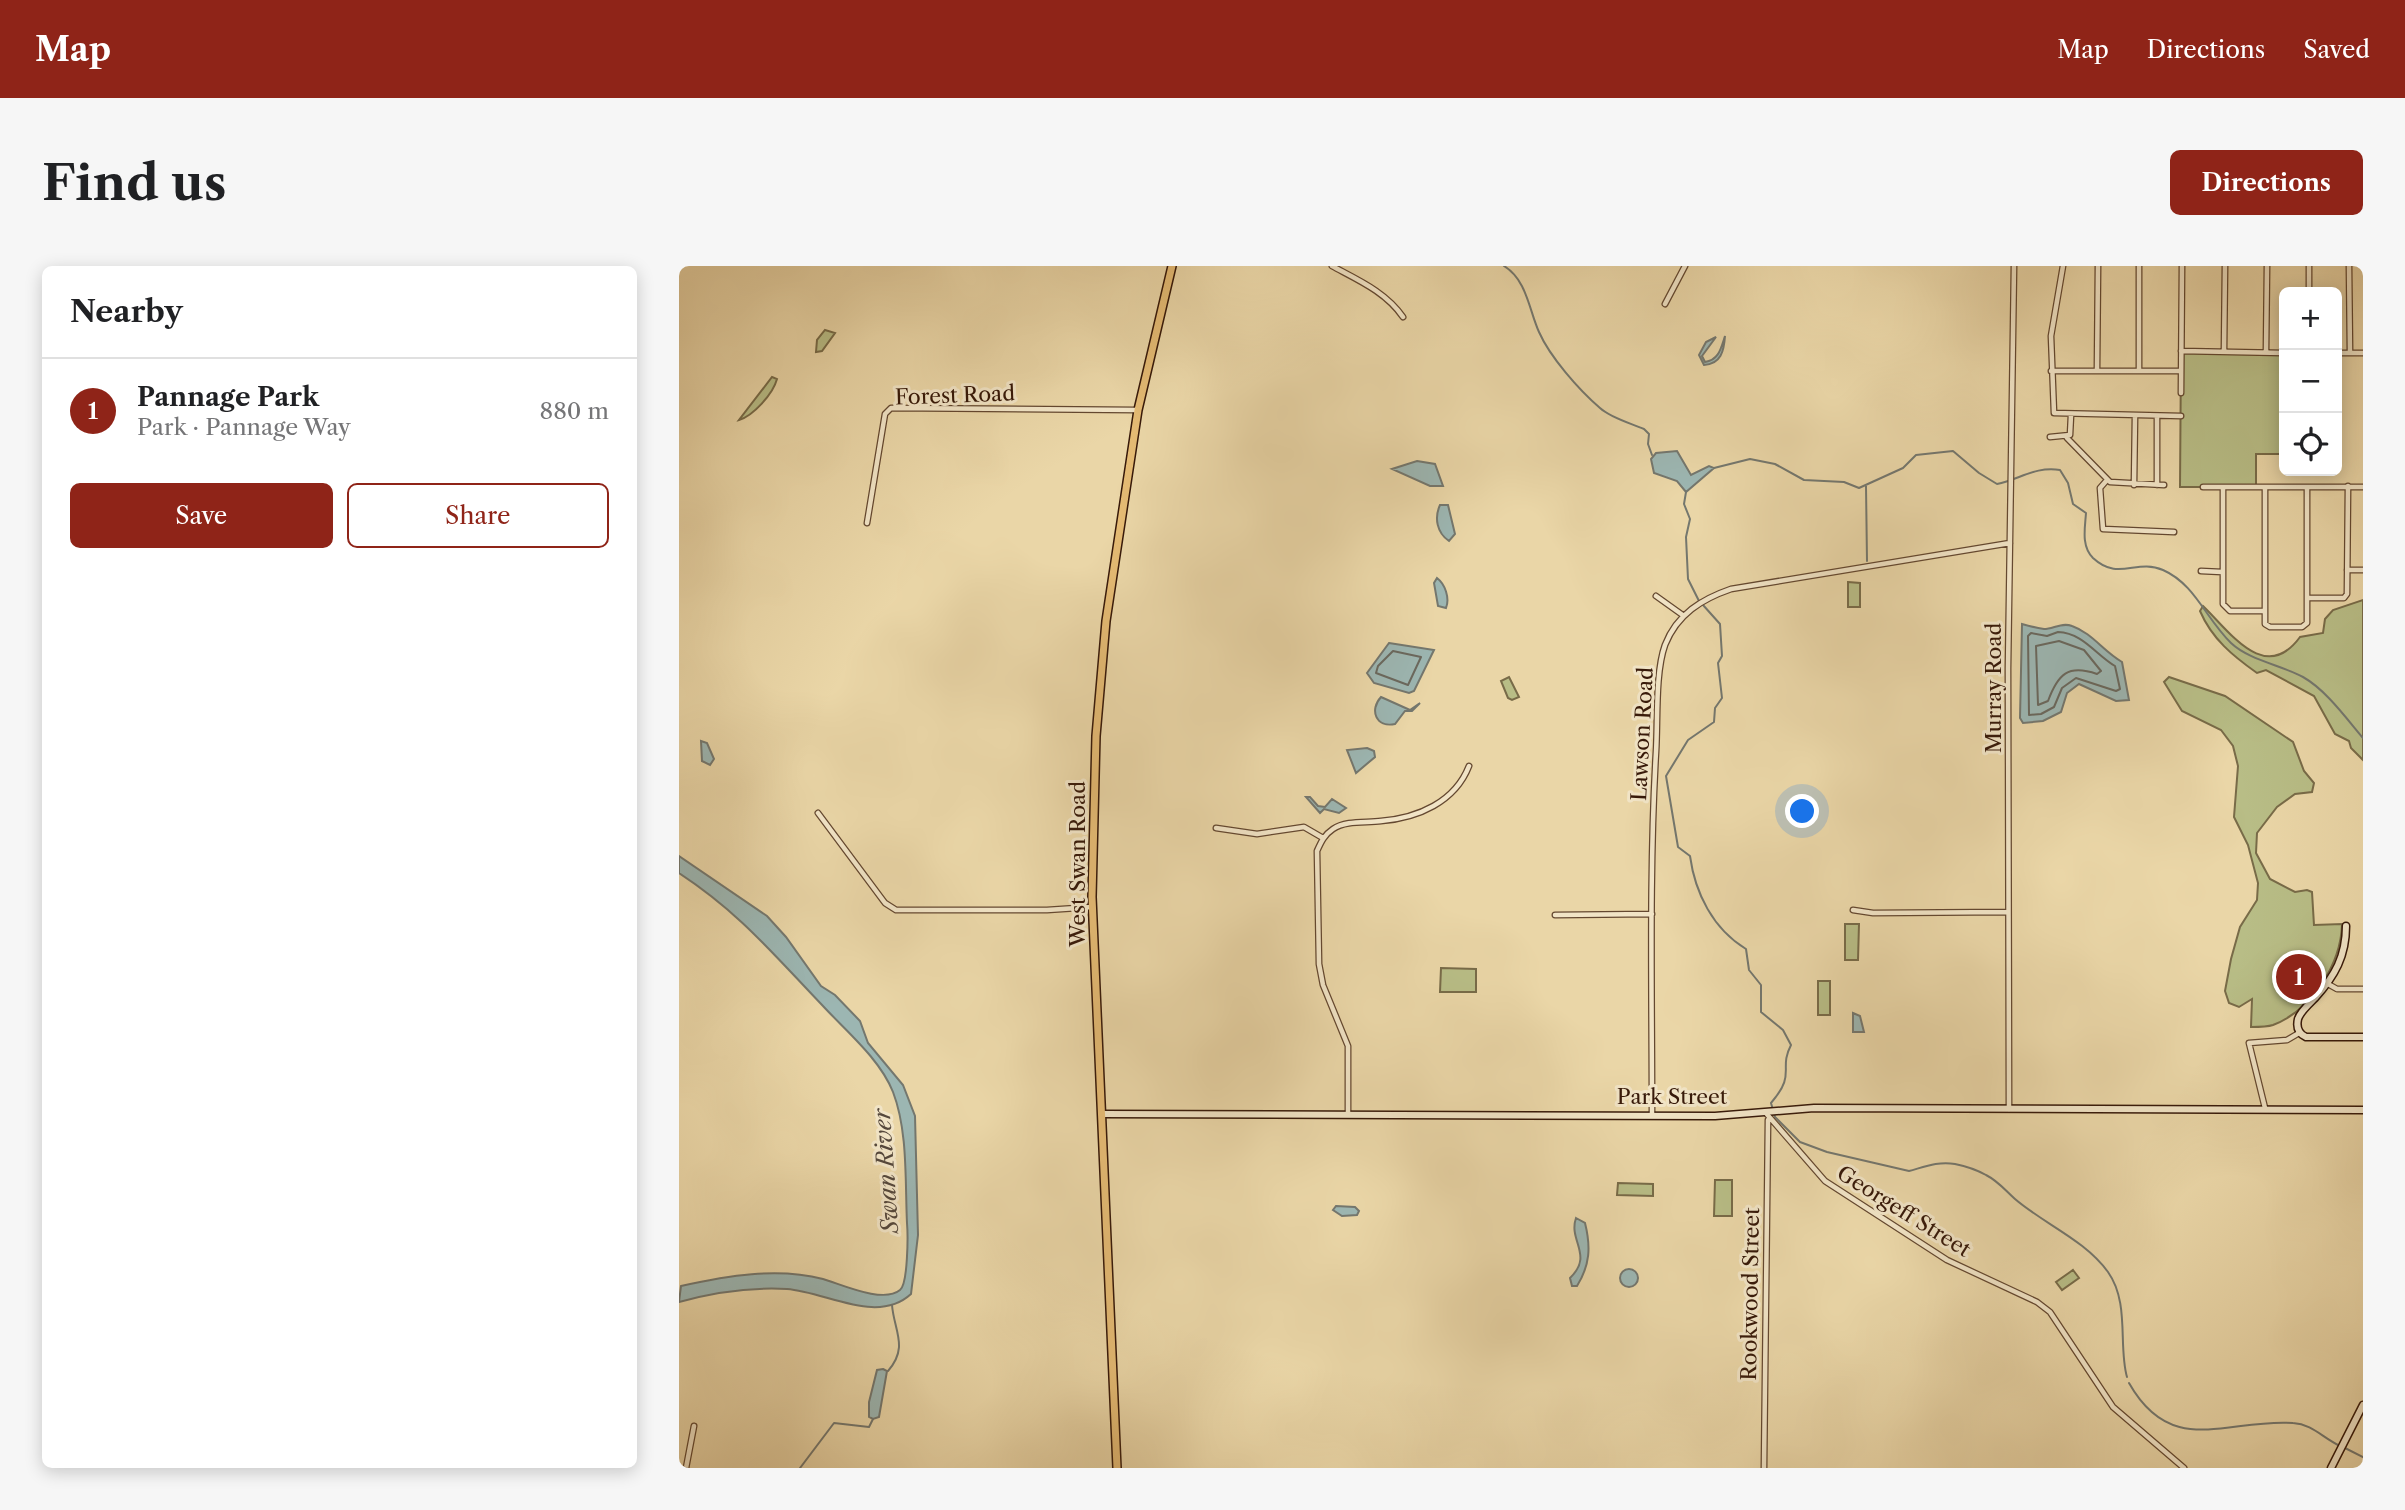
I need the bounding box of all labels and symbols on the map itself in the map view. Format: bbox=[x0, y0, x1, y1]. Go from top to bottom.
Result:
street label: Forest Road bbox=[895, 380, 1016, 410]
street label: Murray Road bbox=[1981, 623, 2006, 753]
street label: Lawson Road bbox=[1626, 666, 1658, 802]
street label: West Swan Road bbox=[1065, 781, 1090, 948]
your location bbox=[1785, 794, 1819, 828]
pin: 1 bbox=[2276, 951, 2322, 1003]
street label: Park Street bbox=[1617, 1084, 1728, 1109]
water label: Swan River bbox=[868, 1106, 904, 1236]
street label: Georgeff Street bbox=[1833, 1160, 1976, 1262]
street label: Rookwood Street bbox=[1736, 1207, 1764, 1381]

